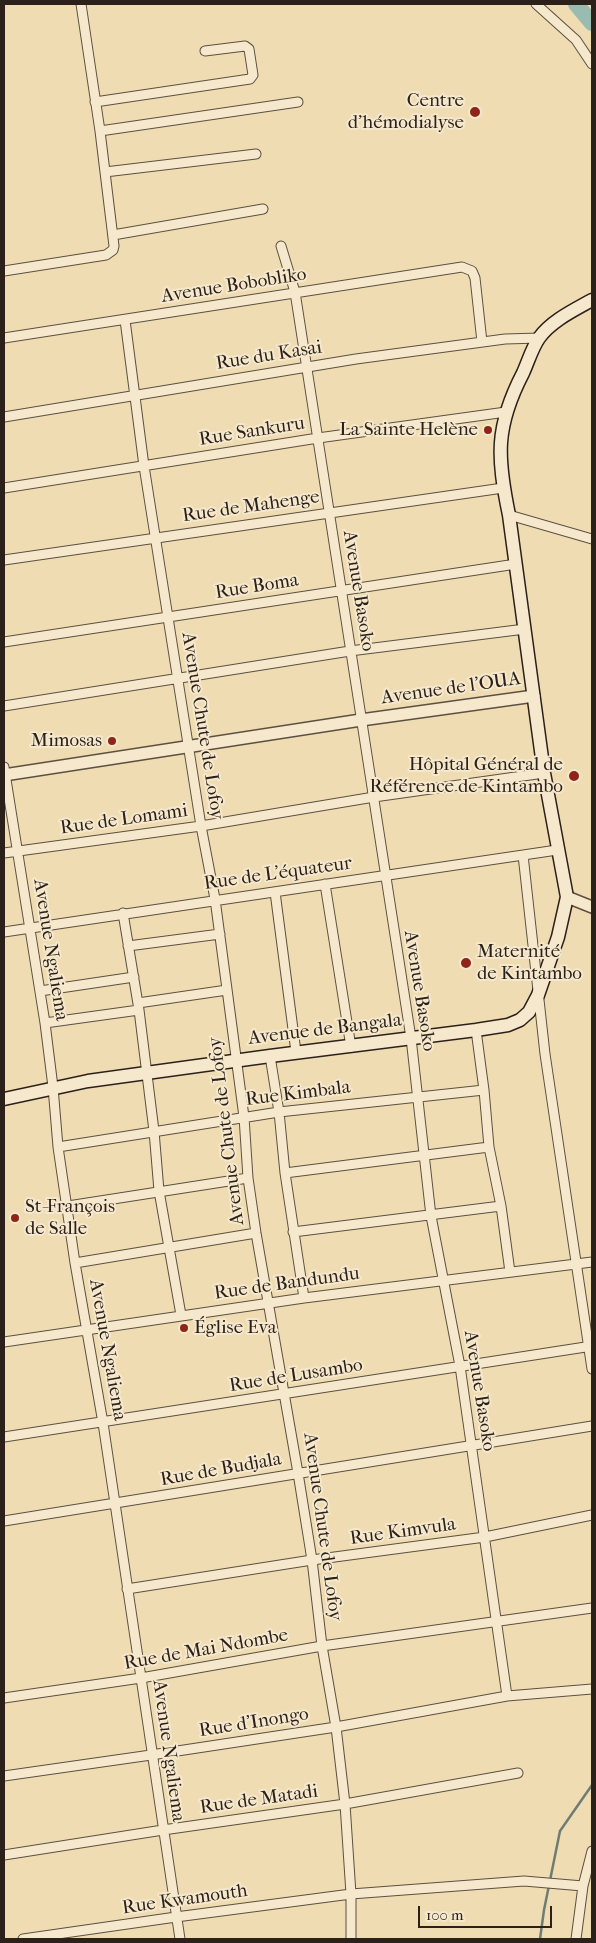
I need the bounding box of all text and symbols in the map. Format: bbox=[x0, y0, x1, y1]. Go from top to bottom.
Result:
place label: Centre d'hémodialyse bbox=[348, 90, 464, 134]
marker: Centre d'hémodialyse bbox=[468, 105, 482, 119]
street label: Avenue Bobobliko bbox=[160, 263, 308, 309]
street label: Rue du Kasai bbox=[214, 336, 324, 376]
street label: Rue Sankuru bbox=[198, 412, 306, 452]
place label: La Sainte Helène bbox=[339, 419, 478, 441]
marker: La Sainte Helène bbox=[482, 424, 494, 436]
street label: Rue de Mahenge bbox=[181, 486, 321, 528]
street label: Avenue Basoko bbox=[337, 529, 379, 653]
street label: Rue Boma bbox=[214, 569, 300, 605]
street label: Avenue Chute de Lofoy bbox=[176, 631, 228, 821]
street label: Avenue de l’OUA bbox=[380, 668, 522, 710]
place label: Mimosas bbox=[31, 730, 102, 752]
marker: Mimosas bbox=[106, 735, 118, 747]
place label: Hôpital Général de Référence de Kintambo bbox=[370, 754, 563, 798]
marker: Hôpital Général de Référence de Kintambo bbox=[567, 769, 581, 783]
street label: Rue de Lomami bbox=[59, 800, 189, 840]
street label: Rue de L'équateur bbox=[202, 852, 354, 896]
street label: Avenue Ngaliema bbox=[28, 878, 72, 1022]
street label: Avenue Basoko bbox=[398, 929, 440, 1053]
place label: Maternité de Kintambo bbox=[477, 941, 582, 985]
marker: Maternité de Kintambo bbox=[459, 956, 473, 970]
street label: Avenue de Bangala bbox=[247, 1009, 403, 1051]
street label: Avenue Chute de Lofoy bbox=[204, 1036, 250, 1226]
street label: Rue Kimbala bbox=[244, 1076, 352, 1112]
place label: St-François de Salle bbox=[25, 1196, 115, 1240]
marker: St-François de Salle bbox=[9, 1212, 21, 1224]
street label: Rue de Bandundu bbox=[213, 1263, 361, 1305]
street label: Avenue Ngaliema bbox=[83, 1278, 131, 1422]
place label: Église Eva bbox=[194, 1317, 277, 1339]
marker: Église Eva bbox=[178, 1322, 190, 1334]
street label: Avenue Basoko bbox=[458, 1329, 500, 1453]
street label: Rue de Lusambo bbox=[228, 1354, 364, 1398]
street label: Avenue Chute de Lofoy bbox=[298, 1432, 346, 1622]
street label: Rue de Budjala bbox=[159, 1448, 283, 1492]
street label: Rue Kimvula bbox=[349, 1513, 457, 1551]
street label: Rue de Mai Ndombe bbox=[122, 1624, 290, 1676]
street label: Avenue Ngaliema bbox=[147, 1679, 189, 1823]
street label: Rue d'Inongo bbox=[198, 1703, 310, 1743]
street label: Rue de Matadi bbox=[198, 1780, 320, 1820]
street label: Rue Kwamouth bbox=[121, 1880, 249, 1920]
scale bar bbox=[421, 1896, 555, 1928]
text: 100 m bbox=[426, 1906, 464, 1924]

